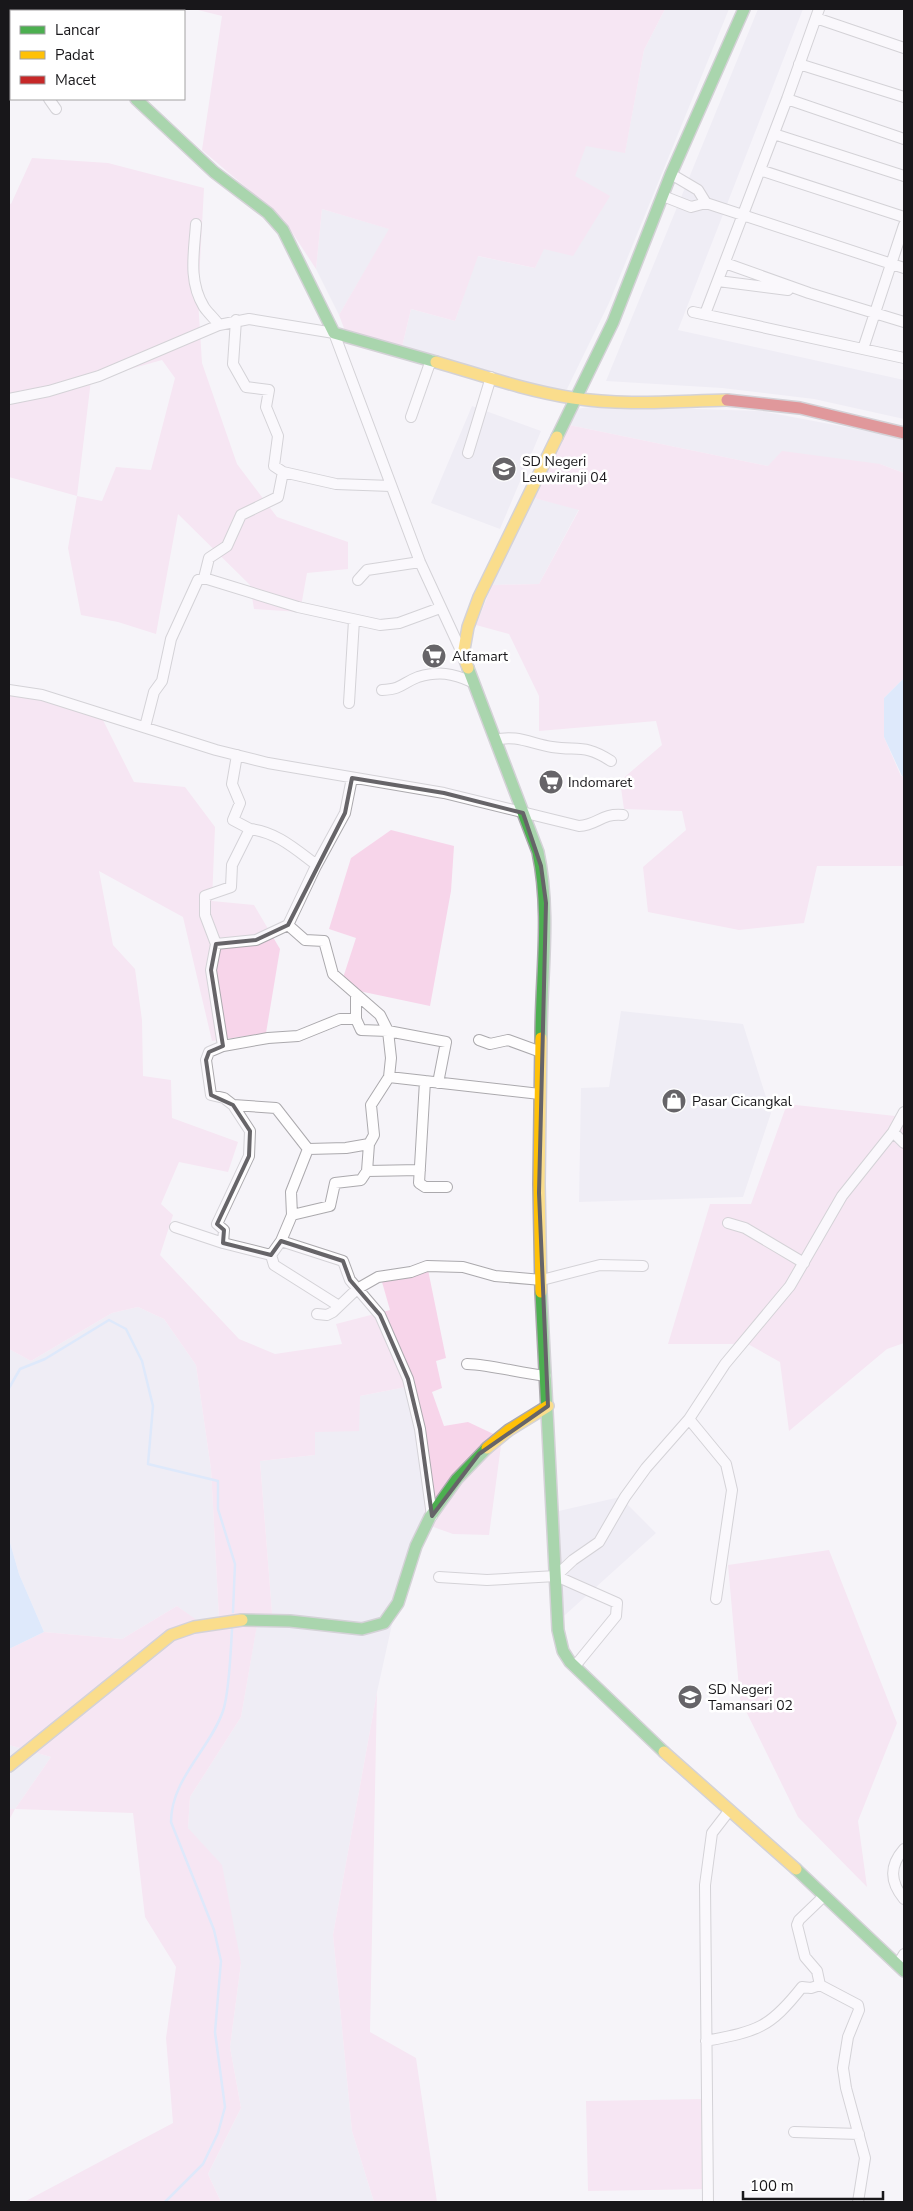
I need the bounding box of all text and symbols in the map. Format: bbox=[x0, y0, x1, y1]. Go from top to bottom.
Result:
legend bbox=[10, 10, 185, 100]
text: Lancar bbox=[55, 20, 100, 40]
text: Padat bbox=[55, 45, 95, 65]
text: Macet bbox=[55, 70, 97, 90]
place label: SD Negeri Leuwiranji 04 bbox=[522, 452, 607, 487]
school or university icon: SD Negeri Leuwiranji 04 bbox=[491, 456, 517, 482]
supermarket icon: Alfamart bbox=[421, 643, 447, 669]
place label: Alfamart bbox=[452, 647, 508, 666]
supermarket icon: Indomaret bbox=[538, 769, 564, 795]
place label: Indomaret bbox=[568, 773, 632, 792]
shop icon: Pasar Cicangkal bbox=[661, 1088, 687, 1114]
place label: Pasar Cicangkal bbox=[692, 1092, 793, 1111]
place label: SD Negeri Tamansari 02 bbox=[708, 1680, 793, 1715]
school or university icon: SD Negeri Tamansari 02 bbox=[677, 1684, 703, 1710]
scale bar bbox=[743, 2168, 883, 2200]
text: 100 m bbox=[750, 2176, 794, 2196]

